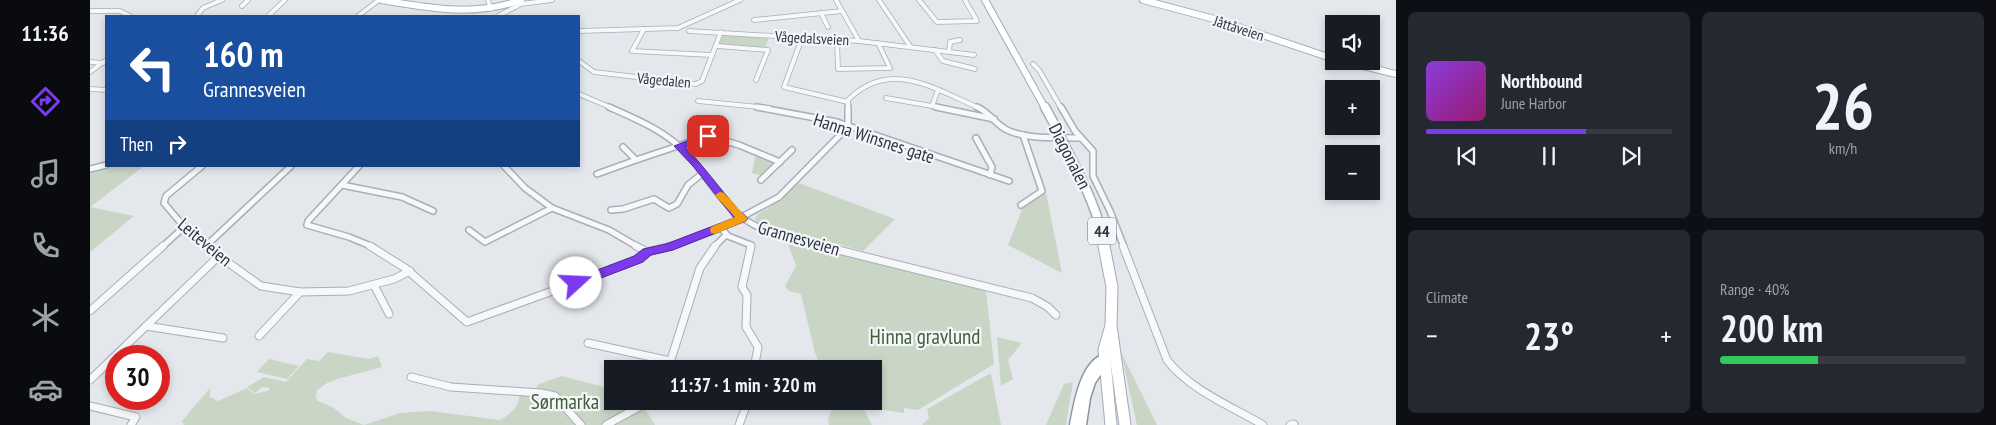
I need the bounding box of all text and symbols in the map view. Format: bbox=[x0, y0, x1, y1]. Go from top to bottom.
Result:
street label: Jåttåveien bbox=[1210, 11, 1267, 45]
map controls bbox=[1325, 15, 1380, 200]
button: sound bbox=[1325, 15, 1380, 70]
text: 11:36 bbox=[21, 19, 69, 47]
street label: Vågedalsveien bbox=[773, 27, 850, 49]
text: 160 m bbox=[203, 31, 284, 77]
icon: left bbox=[120, 35, 185, 100]
text: 26 bbox=[1812, 63, 1874, 147]
street label: Vågedalen bbox=[635, 68, 692, 92]
text: Northbound bbox=[1501, 69, 1582, 93]
text: Grannesveien bbox=[203, 75, 306, 103]
button: + bbox=[1325, 80, 1380, 135]
icon: directions bbox=[28, 84, 63, 119]
text: June Harbor bbox=[1501, 93, 1566, 113]
street label: Hanna Winsnes gate bbox=[811, 108, 937, 168]
pin bbox=[687, 115, 729, 157]
street label: Diagonalen bbox=[1044, 119, 1096, 193]
icon: arrive bbox=[694, 122, 722, 150]
icon: right bbox=[163, 130, 191, 158]
text: Then bbox=[120, 132, 153, 156]
text: km/h bbox=[1829, 138, 1857, 158]
icon: previous bbox=[1453, 142, 1481, 170]
icon: pause bbox=[1535, 142, 1563, 170]
icon: next bbox=[1617, 142, 1645, 170]
button: − bbox=[1325, 145, 1380, 200]
icon: music bbox=[28, 156, 63, 191]
street label: Leiteveien bbox=[173, 213, 237, 271]
street label: Grannesveien bbox=[755, 215, 843, 261]
road number: 44 bbox=[1088, 218, 1116, 245]
icon: phone bbox=[28, 228, 63, 263]
position arrow bbox=[549, 256, 601, 308]
text: Range · 40% bbox=[1720, 279, 1789, 299]
text: Climate bbox=[1426, 287, 1468, 307]
icon: climate bbox=[28, 300, 63, 335]
text: 200 km bbox=[1720, 303, 1823, 352]
text: 23° bbox=[1524, 311, 1574, 360]
text: − bbox=[1426, 317, 1438, 354]
text: + bbox=[1660, 317, 1672, 354]
park label: Hinna gravlund bbox=[870, 323, 980, 350]
speed limit sign: 30 bbox=[105, 345, 170, 410]
icon: car bbox=[28, 372, 63, 407]
text: 11:37 · 1 min · 320 m bbox=[670, 373, 816, 397]
park label: Sørmarka bbox=[531, 388, 599, 415]

